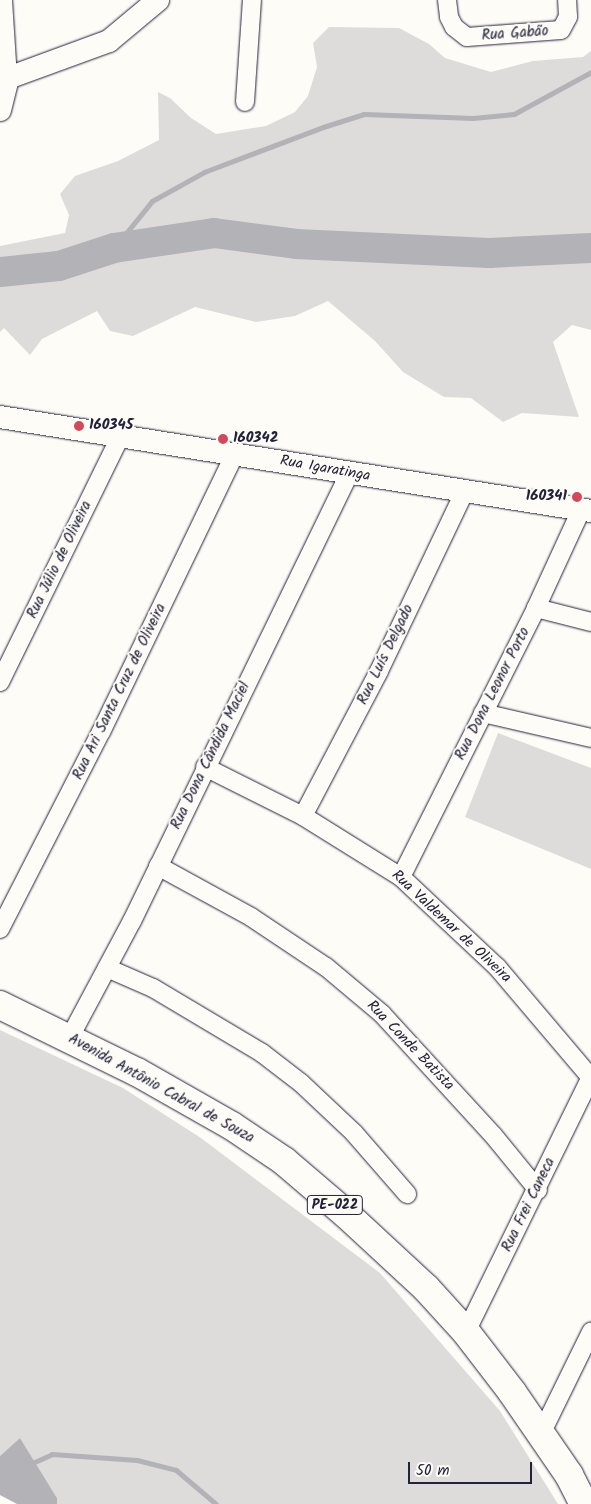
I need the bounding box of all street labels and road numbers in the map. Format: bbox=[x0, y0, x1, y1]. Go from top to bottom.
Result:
street label: Rua Gabão bbox=[481, 23, 549, 45]
street label: Rua Igaratinga bbox=[278, 452, 372, 486]
street label: Rua Júlio de Oliveira bbox=[24, 498, 96, 622]
street label: Rua Ari Santa Cruz de Oliveira bbox=[69, 601, 171, 783]
street label: Rua Luís Delgado bbox=[354, 602, 418, 708]
street label: Rua Dona Leonor Porto bbox=[452, 625, 534, 763]
street label: Rua Dona Cândida Maciel bbox=[167, 679, 255, 833]
street label: Rua Valdemar de Oliveira bbox=[387, 867, 515, 987]
street label: Rua Conde Batista bbox=[362, 997, 458, 1095]
street label: Avenida Antônio Cabral de Souza bbox=[65, 1030, 257, 1148]
street label: Rua Frei Caneca bbox=[498, 1155, 560, 1255]
road number: PE-022 bbox=[306, 1194, 364, 1216]

